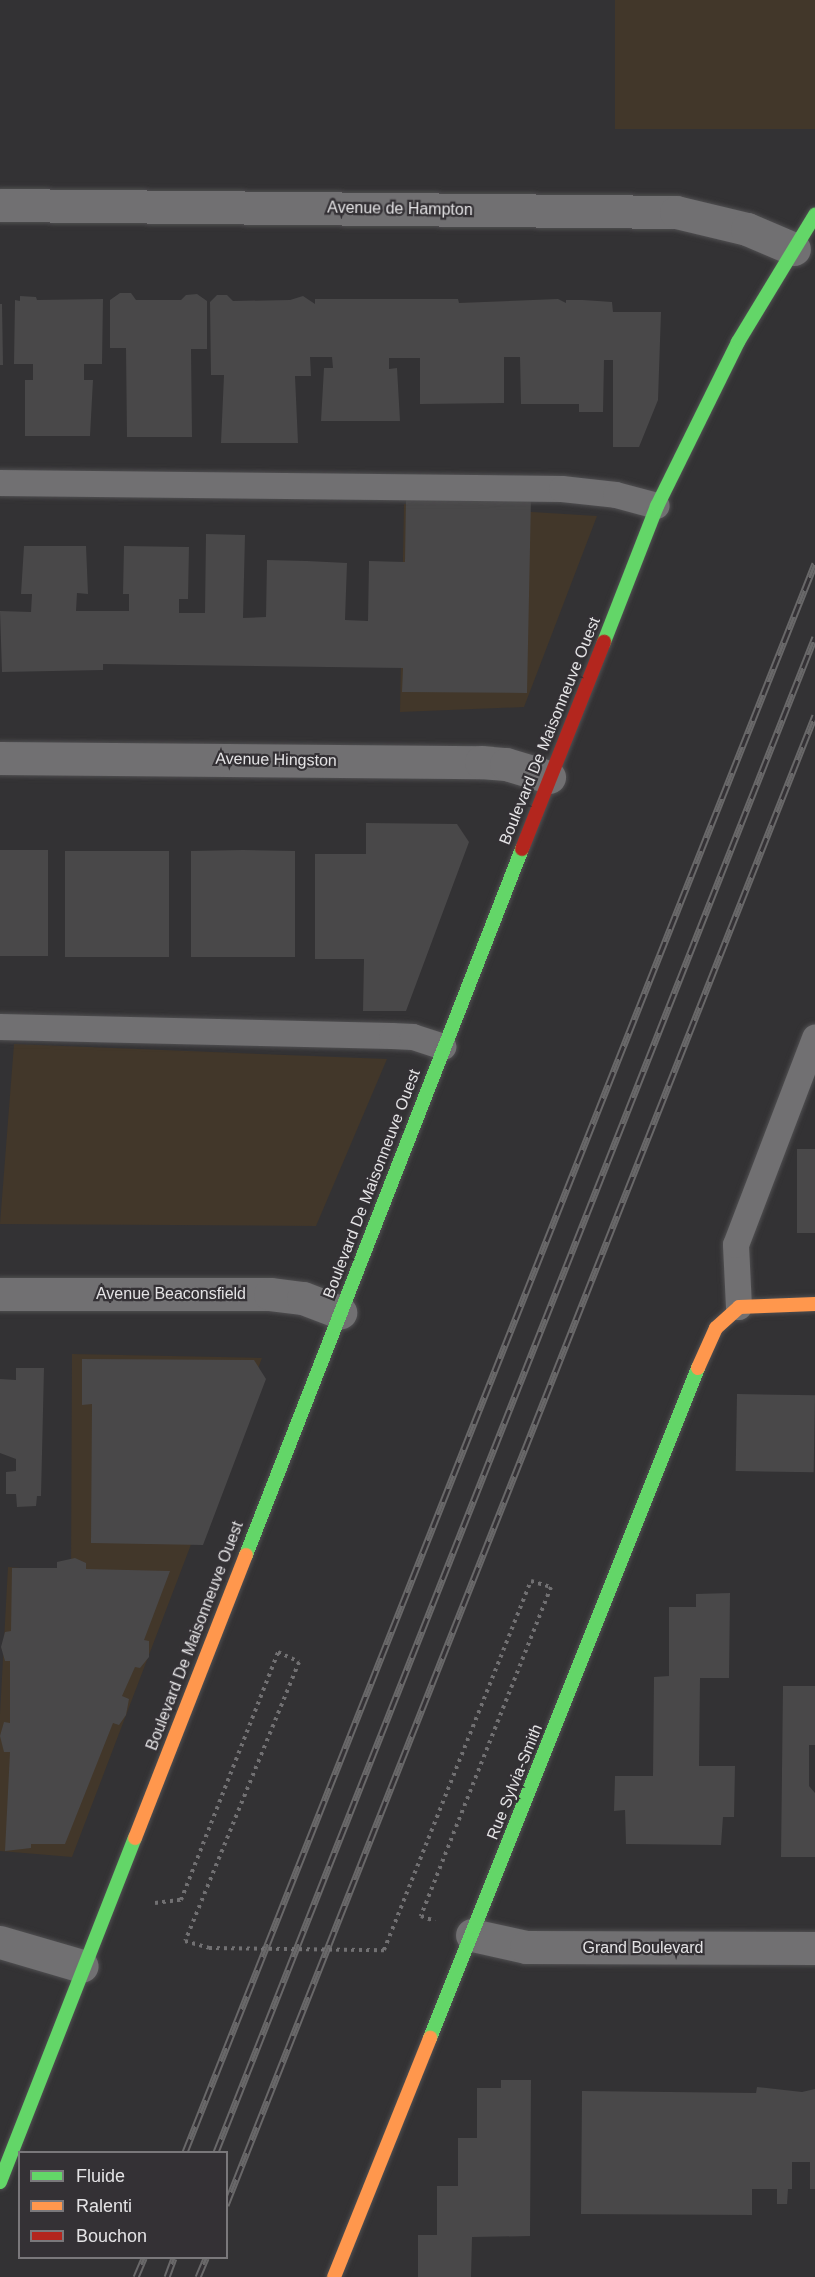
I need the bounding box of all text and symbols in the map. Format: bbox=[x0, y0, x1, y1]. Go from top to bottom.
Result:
street label: Avenue de Hampton bbox=[327, 198, 473, 220]
street label: Boulevard De Maisonneuve Ouest bbox=[495, 614, 605, 848]
street label: Avenue Hingston bbox=[215, 749, 337, 771]
street label: Boulevard De Maisonneuve Ouest bbox=[319, 1067, 425, 1301]
street label: Avenue Beaconsfield bbox=[96, 1284, 246, 1304]
street label: Boulevard De Maisonneuve Ouest bbox=[142, 1519, 248, 1753]
street label: Rue Sylvia-Smith bbox=[483, 1722, 547, 1842]
street label: Grand Boulevard bbox=[583, 1938, 703, 1958]
legend bbox=[18, 2151, 228, 2259]
text: Fluide bbox=[76, 2166, 125, 2186]
text: Ralenti bbox=[76, 2196, 132, 2216]
text: Bouchon bbox=[76, 2226, 147, 2246]

